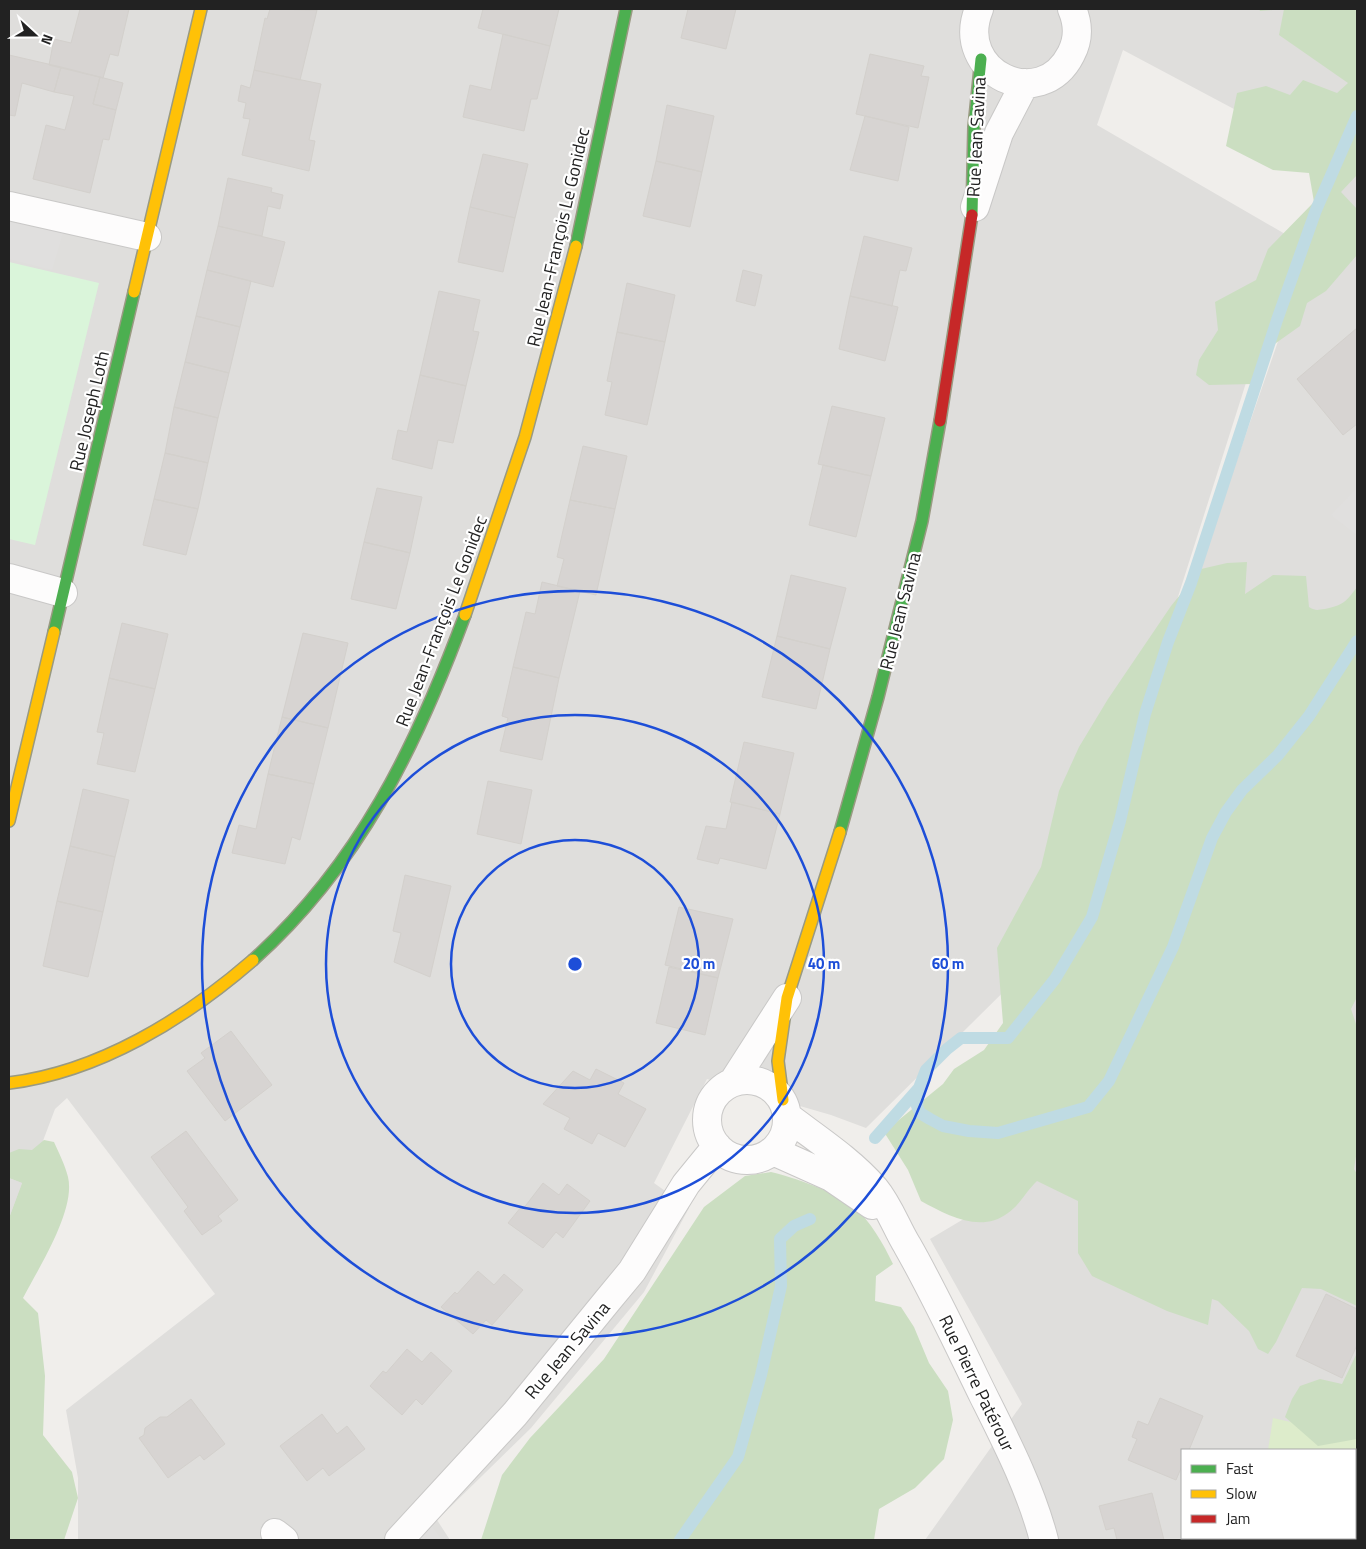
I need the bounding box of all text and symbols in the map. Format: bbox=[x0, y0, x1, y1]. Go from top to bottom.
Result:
north arrow bbox=[10, 10, 60, 60]
text: N bbox=[36, 32, 59, 48]
street label: Rue Jean Savina bbox=[959, 76, 993, 198]
street label: Rue Jean-François Le Gonidec bbox=[520, 125, 596, 349]
street label: Rue Joseph Loth bbox=[62, 348, 116, 474]
street label: Rue Jean-François Le Gonidec bbox=[388, 511, 494, 730]
street label: Rue Jean Savina bbox=[872, 549, 928, 673]
text: 20 m bbox=[683, 952, 715, 975]
text: 40 m bbox=[808, 952, 840, 975]
text: 60 m bbox=[932, 952, 964, 975]
centre of rings bbox=[566, 955, 584, 973]
street label: Rue Jean Savina bbox=[518, 1295, 616, 1405]
street label: Rue Pierre Patérour bbox=[932, 1310, 1022, 1456]
legend bbox=[1181, 1449, 1356, 1539]
text: Fast bbox=[1226, 1457, 1254, 1480]
text: Slow bbox=[1226, 1482, 1257, 1505]
text: Jam bbox=[1226, 1507, 1250, 1530]

